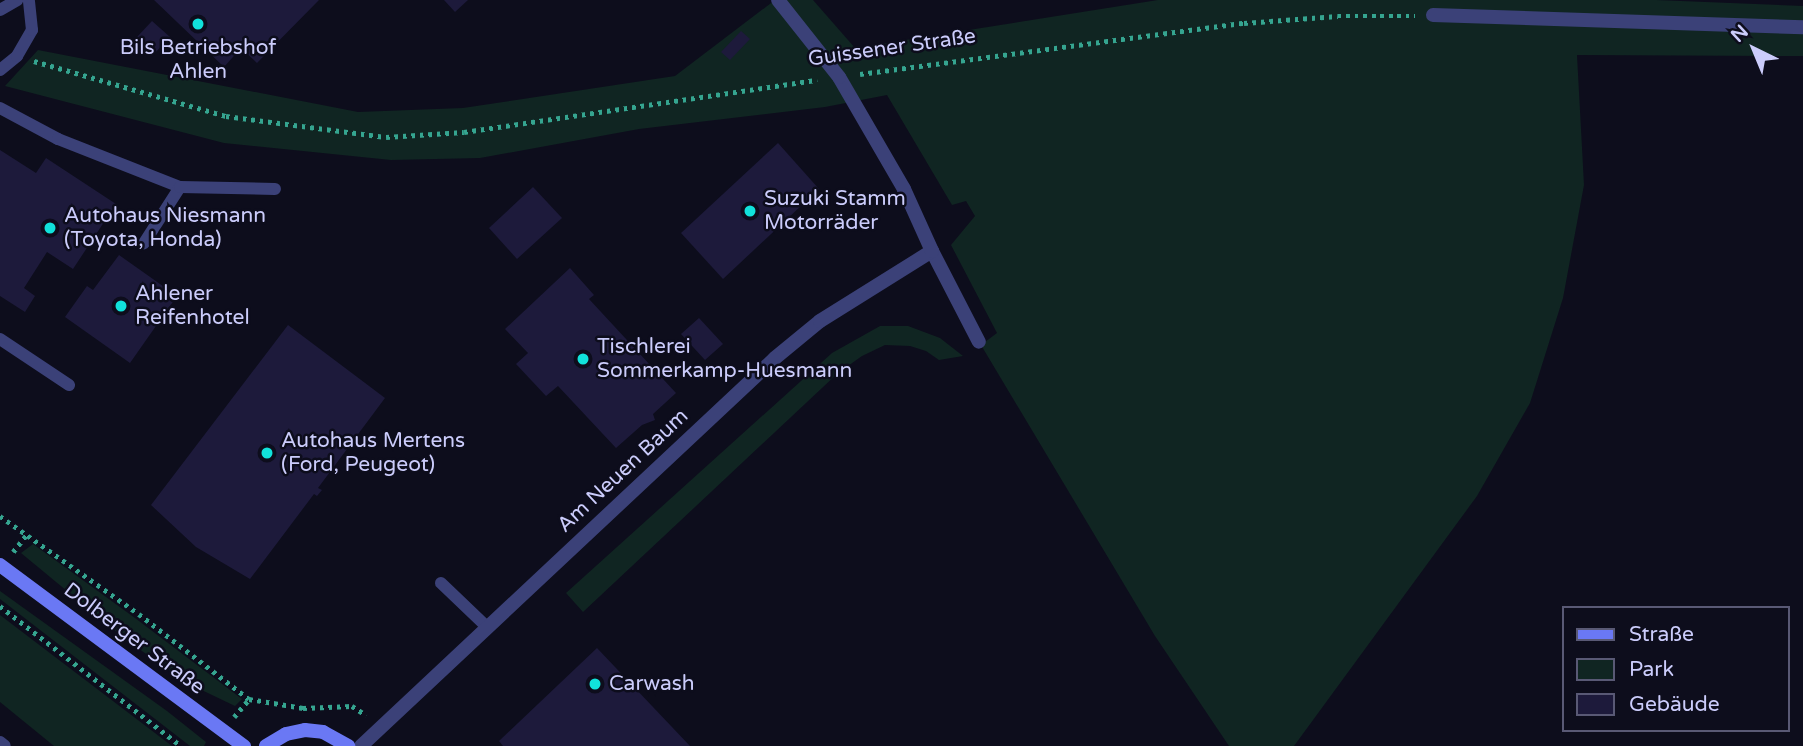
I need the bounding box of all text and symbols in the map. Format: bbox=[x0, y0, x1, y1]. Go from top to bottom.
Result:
north arrow bbox=[1719, 14, 1789, 84]
marker: Bils Betriebshof Ahlen bbox=[190, 16, 206, 32]
text: N bbox=[1727, 20, 1753, 47]
street label: Guissener Straße bbox=[807, 24, 977, 72]
place label: Bils Betriebshof Ahlen bbox=[120, 35, 276, 85]
place label: Suzuki Stamm Motorräder bbox=[764, 186, 906, 236]
place label: Autohaus Niesmann (Toyota, Honda) bbox=[64, 203, 266, 253]
marker: Suzuki Stamm Motorräder bbox=[742, 203, 758, 219]
marker: Autohaus Niesmann (Toyota, Honda) bbox=[42, 220, 58, 236]
place label: Ahlener Reifenhotel bbox=[135, 281, 250, 331]
marker: Ahlener Reifenhotel bbox=[113, 298, 129, 314]
place label: Tischlerei Sommerkamp-Huesmann bbox=[597, 334, 852, 384]
marker: Tischlerei Sommerkamp-Huesmann bbox=[575, 351, 591, 367]
street label: Am Neuen Baum bbox=[552, 404, 694, 538]
place label: Autohaus Mertens (Ford, Peugeot) bbox=[281, 428, 465, 478]
marker: Autohaus Mertens (Ford, Peugeot) bbox=[259, 445, 275, 461]
street label: Dolberger Straße bbox=[59, 578, 209, 700]
legend bbox=[1562, 606, 1789, 732]
text: Straße bbox=[1629, 622, 1694, 647]
text: Park bbox=[1629, 657, 1674, 682]
place label: Carwash bbox=[609, 671, 695, 697]
marker: Carwash bbox=[587, 676, 603, 692]
text: Gebäude bbox=[1629, 692, 1720, 717]

